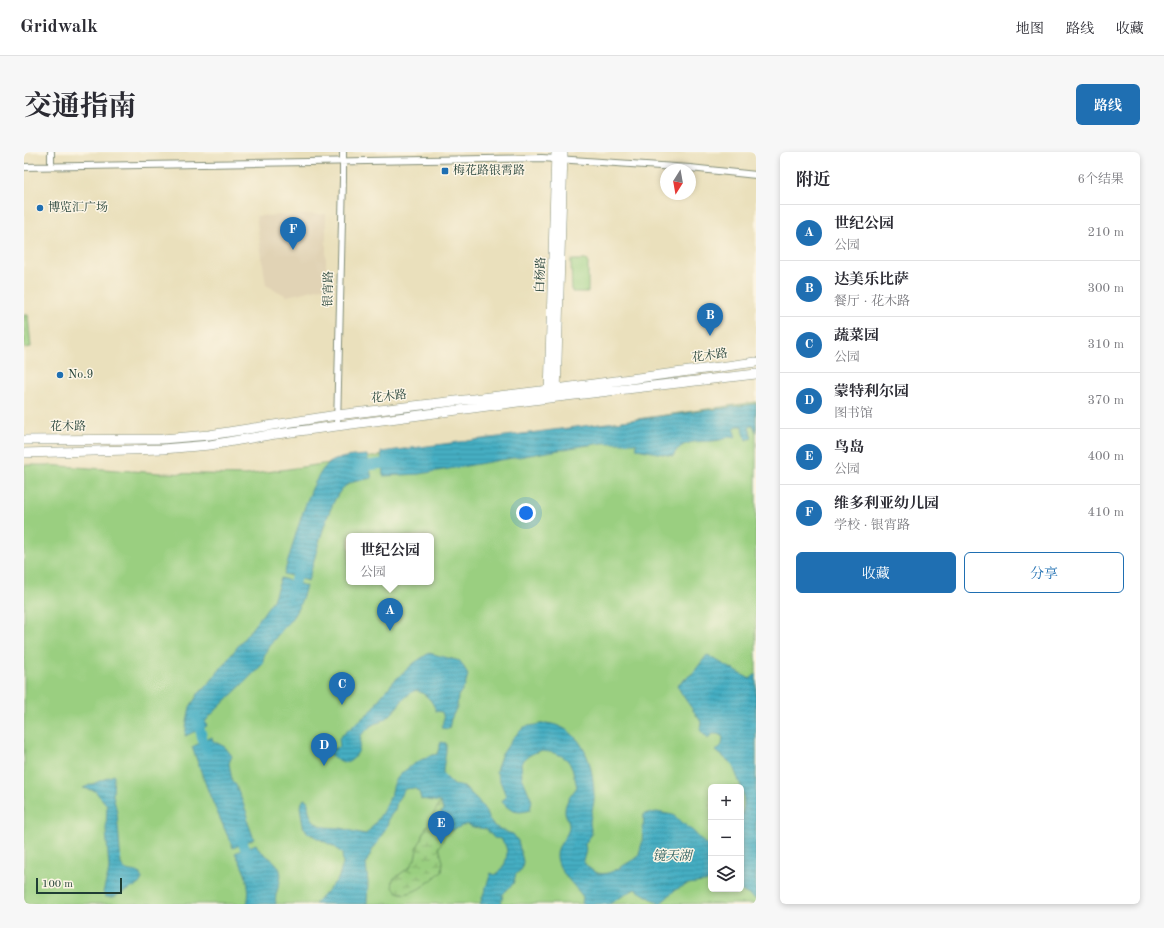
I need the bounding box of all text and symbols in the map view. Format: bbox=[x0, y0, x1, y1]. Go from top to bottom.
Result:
text: Gridwalk bbox=[20, 18, 98, 37]
text: 地图 bbox=[1016, 22, 1044, 36]
text: 路线 bbox=[1066, 22, 1094, 36]
text: 收藏 bbox=[1116, 22, 1144, 36]
button: 路线 bbox=[1076, 84, 1140, 125]
text: 交通指南 bbox=[24, 94, 136, 122]
place label: 梅花路银霄路 bbox=[453, 163, 525, 177]
north arrow bbox=[660, 164, 696, 200]
marker: 梅花路银霄路 bbox=[440, 166, 450, 176]
text: 附近 bbox=[796, 172, 830, 189]
text: 6个结果 bbox=[1077, 173, 1124, 186]
place label: 博览汇广场 bbox=[48, 200, 108, 214]
marker: 博览汇广场 bbox=[35, 203, 45, 213]
pin: F bbox=[280, 217, 306, 250]
text: 世纪公园 bbox=[834, 217, 894, 232]
text: A bbox=[804, 226, 814, 239]
text: 210 m bbox=[1087, 226, 1124, 239]
text: 公园 bbox=[834, 239, 860, 252]
street label: 白杨路 bbox=[532, 257, 548, 293]
street label: 银宵路 bbox=[321, 271, 335, 307]
text: 达美乐比萨 bbox=[834, 273, 909, 288]
text: B bbox=[804, 282, 814, 295]
text: 300 m bbox=[1087, 282, 1124, 295]
text: 餐厅 · 花木路 bbox=[834, 295, 910, 308]
pin: B bbox=[697, 303, 723, 336]
text: 蔬菜园 bbox=[834, 329, 879, 344]
text: C bbox=[805, 338, 813, 351]
text: 310 m bbox=[1087, 338, 1124, 351]
street label: 花木路 bbox=[691, 346, 729, 364]
text: 公园 bbox=[834, 351, 860, 364]
place label: No.9 bbox=[68, 369, 94, 381]
marker: No.9 bbox=[55, 370, 65, 380]
text: 蒙特利尔园 bbox=[834, 385, 909, 400]
street label: 花木路 bbox=[370, 387, 408, 405]
text: D bbox=[804, 394, 814, 407]
text: 370 m bbox=[1087, 394, 1124, 407]
text: 图书馆 bbox=[834, 407, 873, 420]
street label: 花木路 bbox=[50, 419, 86, 433]
text: 鸟岛 bbox=[834, 441, 864, 456]
text: E bbox=[805, 450, 813, 463]
text: 400 m bbox=[1087, 450, 1124, 463]
text: 公园 bbox=[834, 463, 860, 476]
text: 维多利亚幼儿园 bbox=[834, 497, 939, 512]
your location bbox=[516, 503, 536, 523]
text: F bbox=[805, 506, 813, 519]
text: 410 m bbox=[1087, 506, 1124, 519]
text: 学校 · 银宵路 bbox=[834, 519, 910, 532]
popup bbox=[346, 533, 434, 585]
text: 世纪公园 bbox=[360, 544, 420, 559]
button: 收藏 bbox=[796, 552, 956, 593]
button: 分享 bbox=[964, 552, 1124, 593]
text: 公园 bbox=[360, 566, 386, 579]
pin: A bbox=[377, 598, 403, 631]
pin: C bbox=[329, 672, 355, 705]
pin: D bbox=[311, 733, 337, 766]
map controls bbox=[708, 784, 744, 892]
button: + bbox=[708, 784, 744, 820]
pin: E bbox=[428, 811, 454, 844]
button: − bbox=[708, 820, 744, 856]
water label: 镜天湖 bbox=[652, 848, 693, 863]
button: layers bbox=[708, 856, 744, 892]
scale bar bbox=[36, 876, 122, 895]
text: 100 m bbox=[42, 879, 73, 890]

